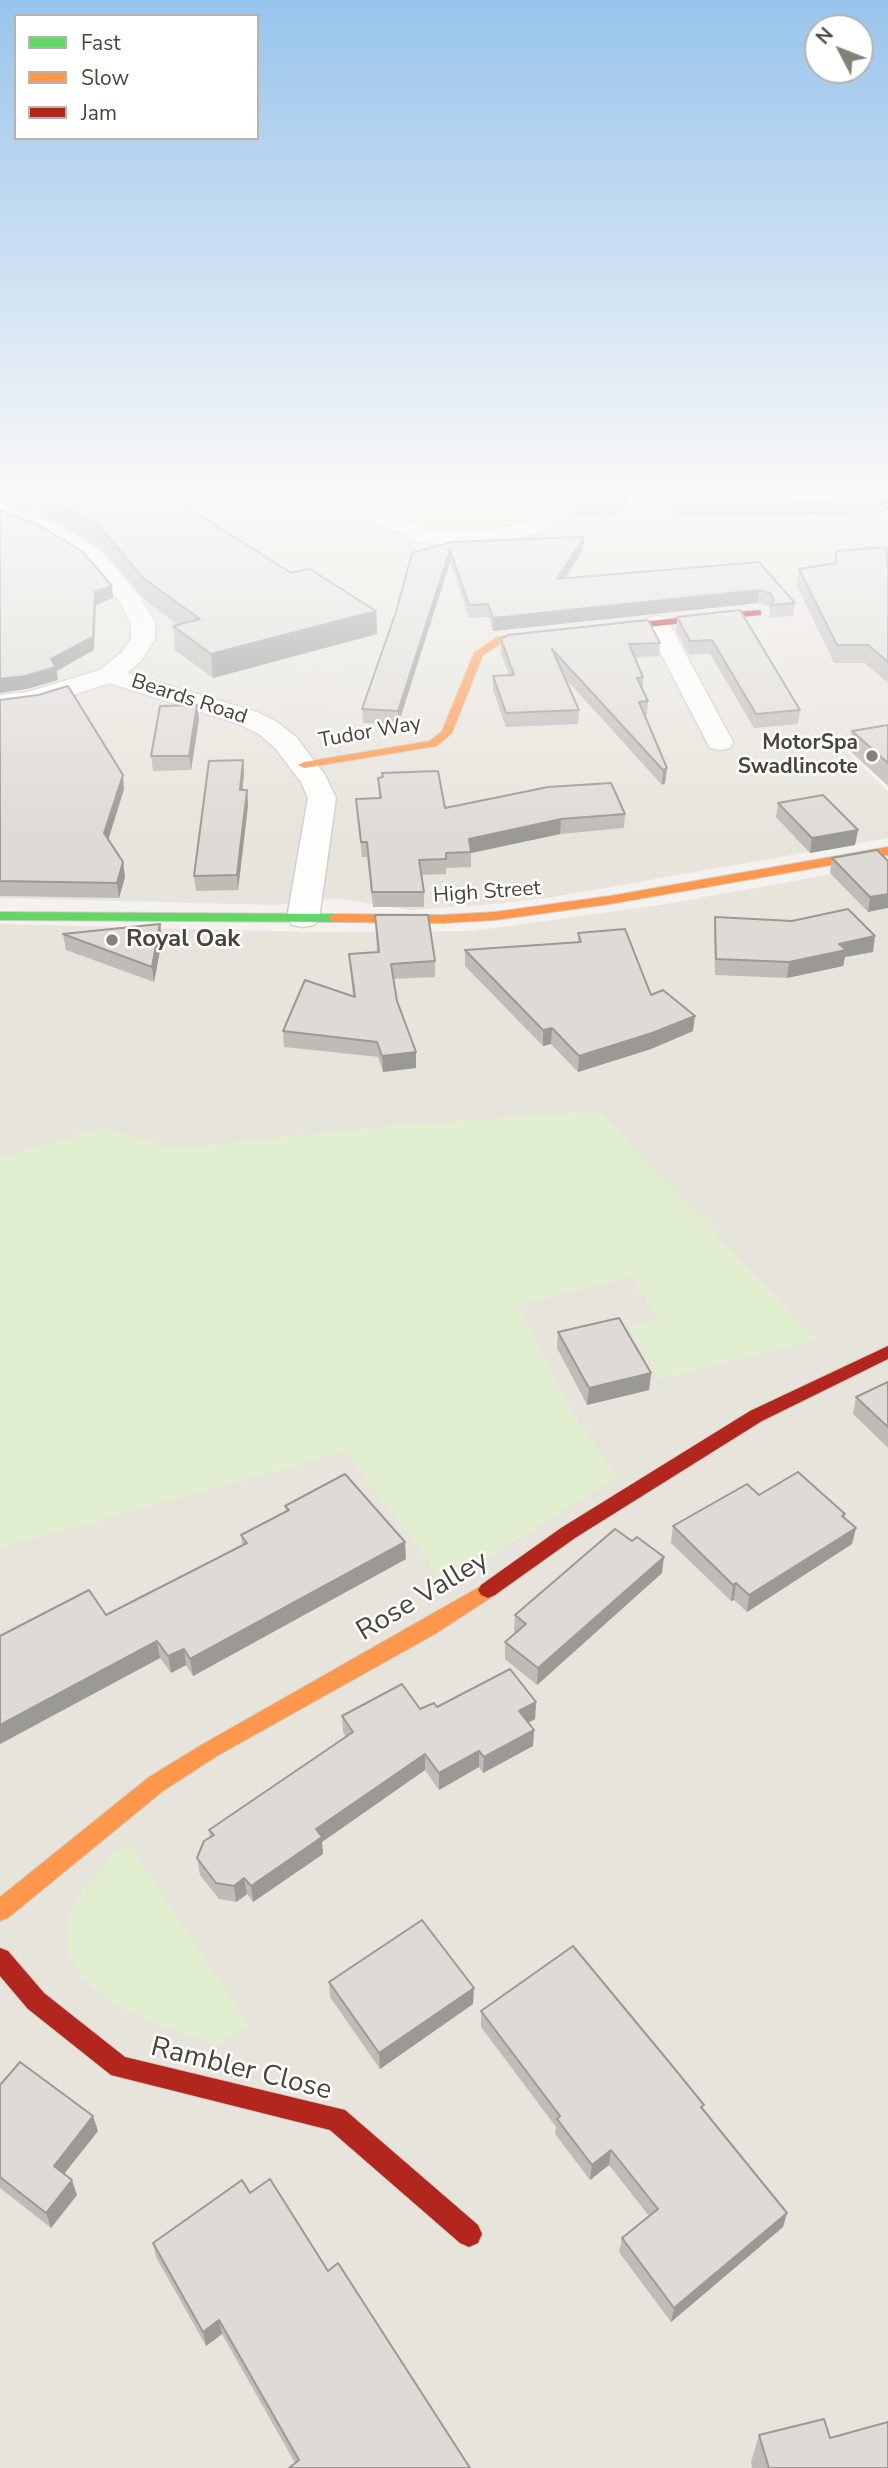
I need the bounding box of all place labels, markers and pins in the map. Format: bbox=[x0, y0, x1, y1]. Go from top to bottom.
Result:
place label: MotorSpa Swadlincote bbox=[738, 731, 858, 781]
marker: MotorSpa Swadlincote bbox=[864, 748, 880, 764]
place label: Royal Oak bbox=[126, 926, 240, 954]
marker: Royal Oak bbox=[104, 932, 120, 948]

